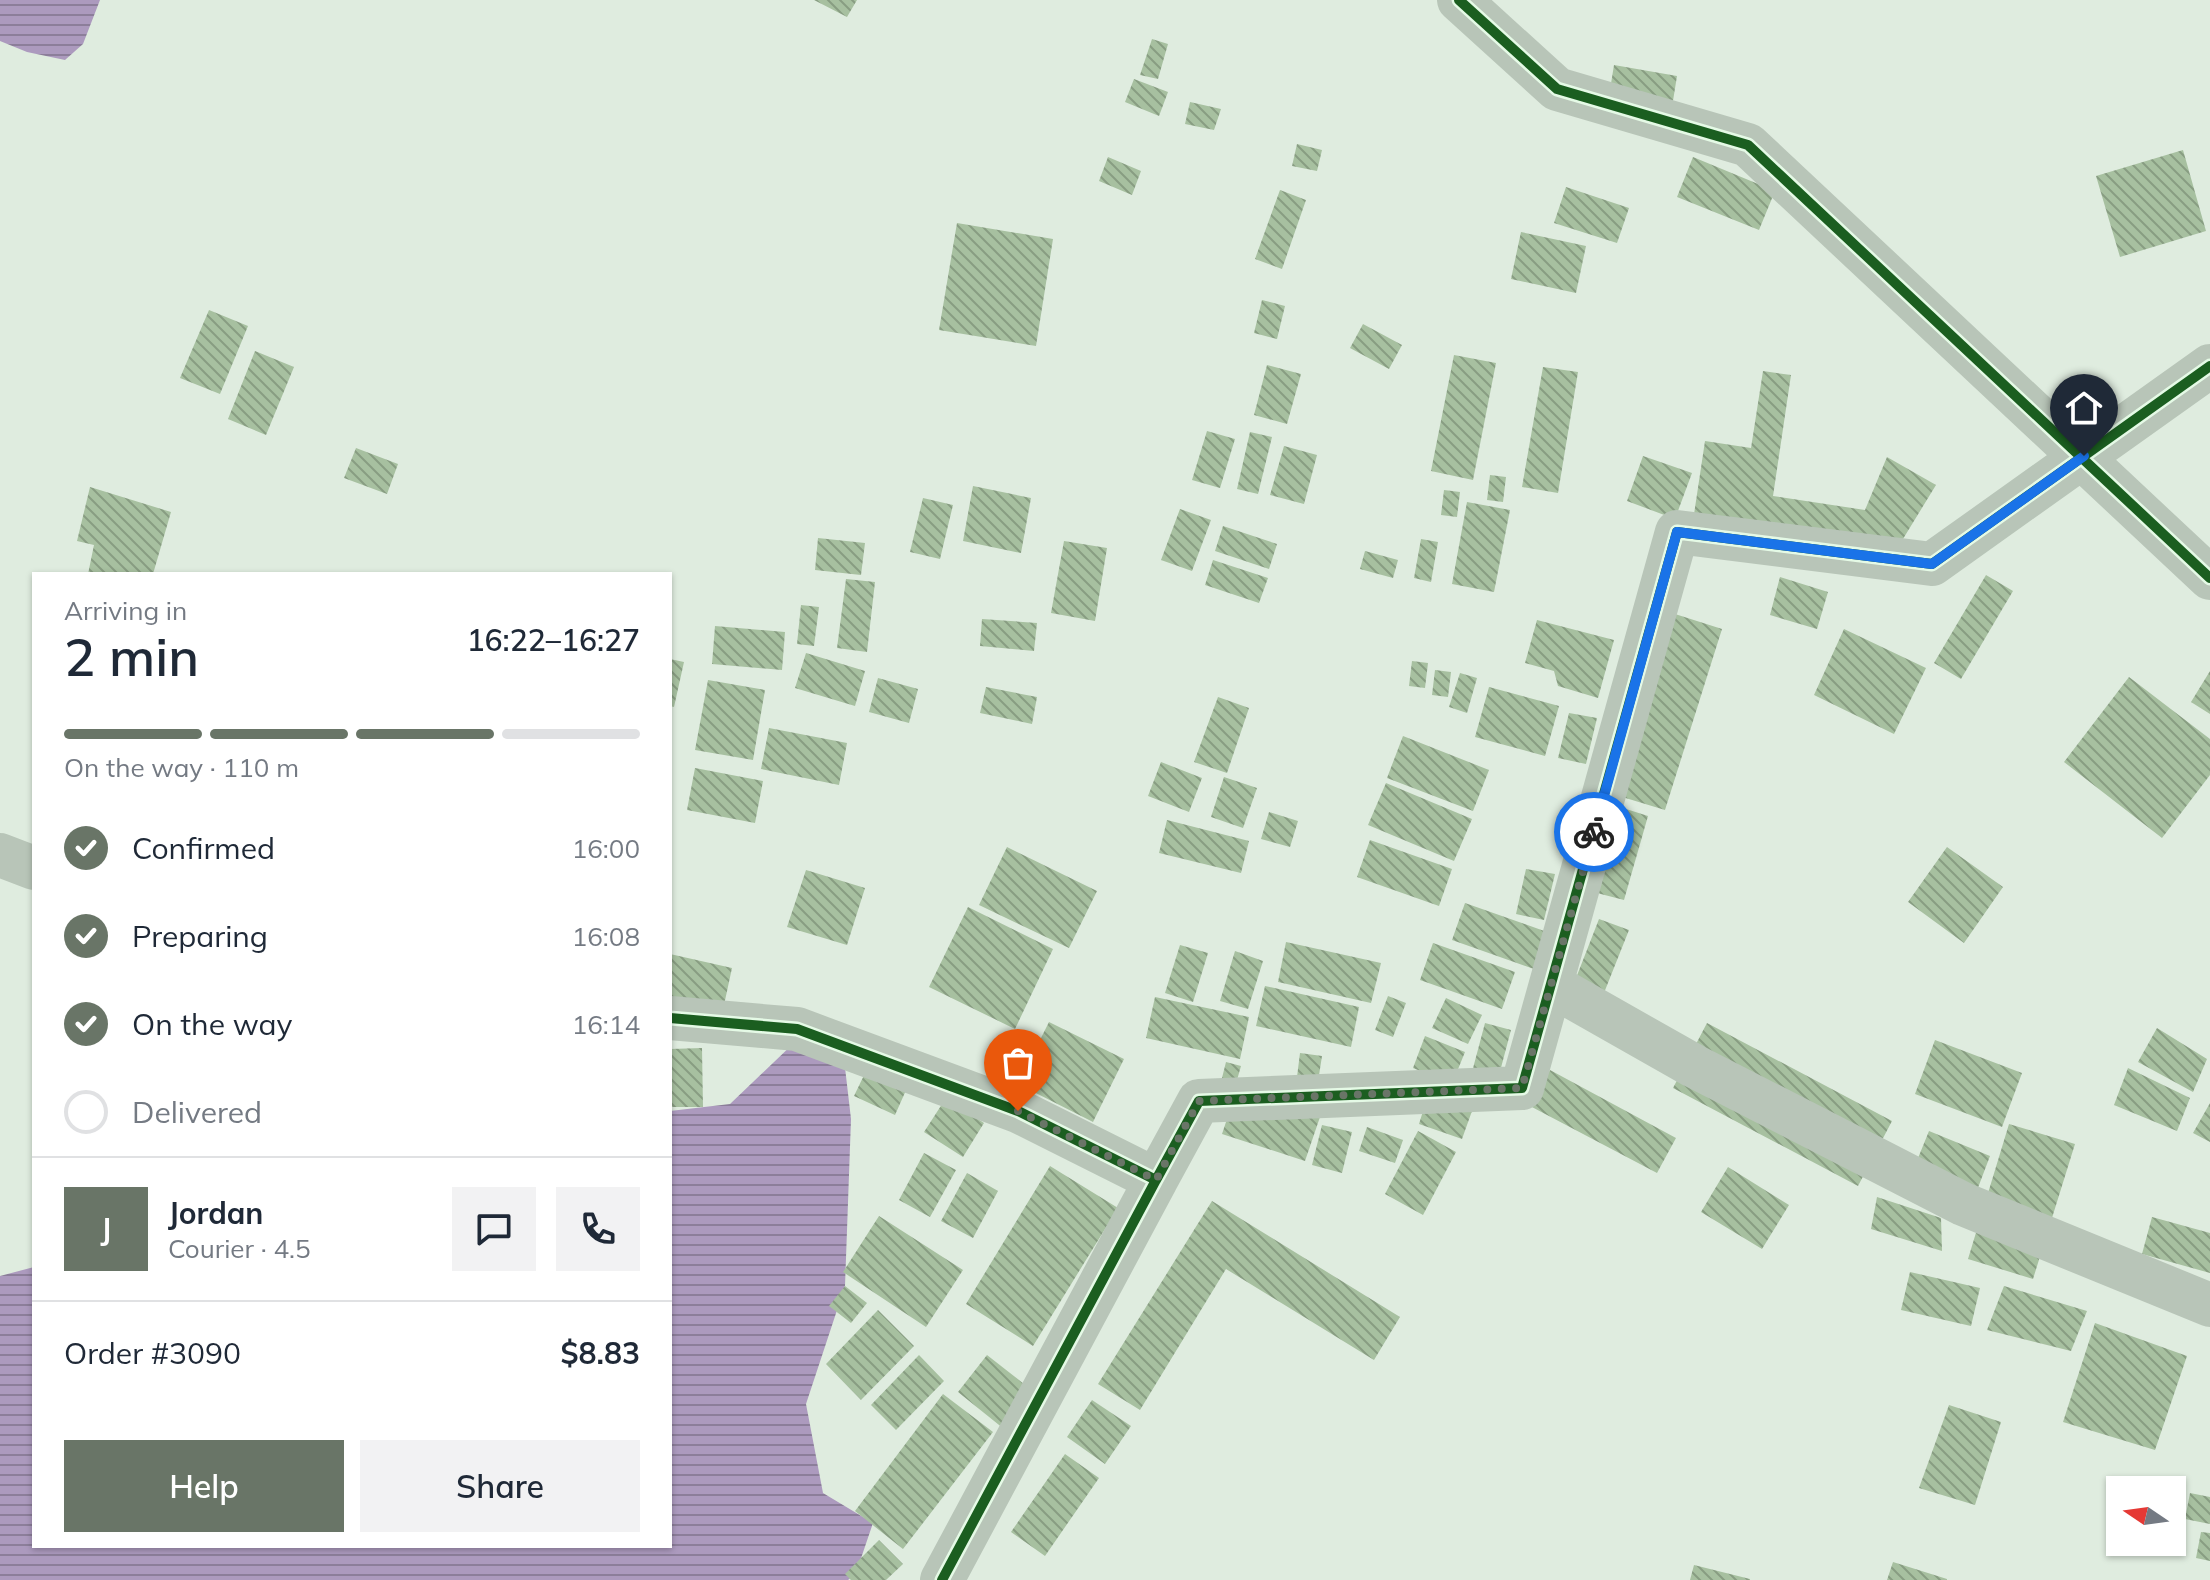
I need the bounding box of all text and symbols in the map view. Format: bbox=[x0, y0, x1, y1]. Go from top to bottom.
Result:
pin bbox=[2050, 374, 2118, 456]
icon: home bbox=[2062, 386, 2106, 430]
text: Arriving in bbox=[64, 594, 187, 627]
text: 16:22–16:27 bbox=[467, 621, 640, 659]
text: 2 min bbox=[64, 624, 199, 689]
text: On the way · 110 m bbox=[64, 751, 299, 784]
courier bbox=[1554, 792, 1634, 872]
icon: bike bbox=[1572, 810, 1616, 854]
icon: check bbox=[64, 826, 108, 870]
text: Confirmed bbox=[132, 829, 275, 867]
text: 16:00 bbox=[572, 832, 640, 865]
icon: check bbox=[64, 914, 108, 958]
text: Preparing bbox=[132, 917, 268, 955]
text: 16:08 bbox=[572, 920, 640, 953]
icon: check bbox=[64, 1002, 108, 1046]
text: On the way bbox=[132, 1005, 292, 1043]
text: 16:14 bbox=[572, 1008, 640, 1041]
pin bbox=[984, 1029, 1052, 1111]
icon: bag bbox=[996, 1041, 1040, 1085]
text: Delivered bbox=[132, 1093, 262, 1131]
button: chat bbox=[452, 1187, 536, 1271]
button: phone bbox=[556, 1187, 640, 1271]
text: Jordan bbox=[168, 1194, 263, 1232]
text: J bbox=[101, 1210, 111, 1248]
text: Courier · 4.5 bbox=[168, 1232, 311, 1265]
text: Order #3090 bbox=[64, 1334, 241, 1372]
text: $8.83 bbox=[561, 1334, 640, 1372]
button: Help bbox=[64, 1440, 344, 1532]
button: Share bbox=[360, 1440, 640, 1532]
north arrow bbox=[2106, 1476, 2186, 1556]
map controls bbox=[2106, 1476, 2186, 1556]

